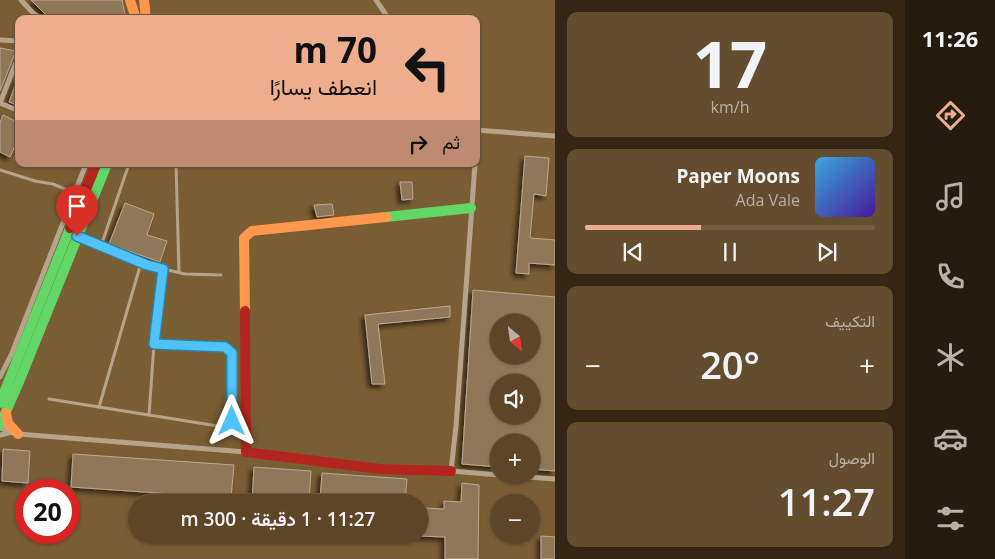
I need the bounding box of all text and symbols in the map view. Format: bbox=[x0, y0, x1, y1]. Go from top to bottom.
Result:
text: 17 bbox=[693, 19, 767, 107]
text: 11:26 bbox=[922, 23, 978, 53]
text: 70 m bbox=[294, 26, 377, 73]
icon: left bbox=[395, 35, 460, 100]
text: انعطف يسارًا bbox=[270, 71, 377, 101]
text: km/h bbox=[711, 96, 749, 118]
icon: directions bbox=[933, 98, 968, 133]
text: ثم bbox=[442, 129, 460, 155]
icon: right bbox=[404, 130, 432, 158]
text: Paper Moons bbox=[676, 163, 800, 189]
icon: music bbox=[933, 179, 968, 214]
pin bbox=[56, 185, 98, 236]
text: Ada Vale bbox=[736, 189, 800, 211]
icon: arrive bbox=[63, 192, 91, 220]
icon: previous bbox=[619, 238, 647, 266]
icon: pause bbox=[716, 238, 744, 266]
icon: next bbox=[813, 238, 841, 266]
icon: phone bbox=[933, 259, 968, 294]
text: التكييف bbox=[825, 310, 875, 332]
north arrow bbox=[490, 314, 540, 364]
map controls bbox=[490, 314, 540, 544]
text: 20° bbox=[700, 338, 760, 390]
icon: climate bbox=[933, 340, 968, 375]
text: − bbox=[585, 346, 601, 384]
text: + bbox=[859, 346, 875, 384]
button: sound bbox=[490, 374, 540, 424]
position arrow bbox=[205, 394, 257, 446]
icon: car bbox=[933, 421, 968, 456]
button: + bbox=[490, 434, 540, 484]
text: الوصول bbox=[829, 447, 875, 469]
text: 11:27 bbox=[778, 475, 875, 527]
speed limit sign: 20 bbox=[15, 479, 80, 544]
button: − bbox=[490, 494, 540, 544]
icon: filters bbox=[933, 501, 968, 536]
text: 11:27 · 1 دقيقة · 300 m bbox=[181, 506, 375, 532]

